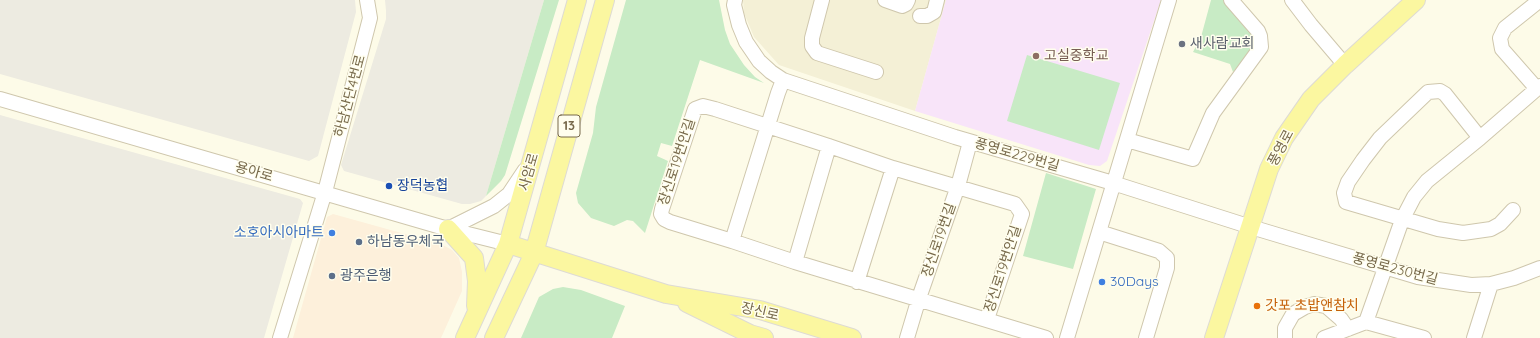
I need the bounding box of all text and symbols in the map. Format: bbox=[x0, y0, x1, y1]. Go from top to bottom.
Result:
place label: 새사람교회 bbox=[1190, 36, 1254, 52]
marker: 새사람교회 bbox=[1177, 39, 1187, 49]
place label: 고실중학교 bbox=[1044, 48, 1108, 64]
marker: 고실중학교 bbox=[1031, 51, 1041, 61]
street label: 하남산단4번로 bbox=[331, 53, 369, 139]
road number: 13 bbox=[558, 115, 580, 137]
street label: 장신로19번안길 bbox=[655, 116, 699, 208]
street label: 풍영로 bbox=[1265, 127, 1297, 169]
street label: 풍영로229번길 bbox=[973, 135, 1061, 175]
street label: 사암로 bbox=[516, 151, 542, 193]
street label: 용아로 bbox=[233, 159, 275, 185]
place label: 장덕농협 bbox=[397, 178, 449, 194]
marker: 장덕농협 bbox=[384, 181, 394, 191]
street label: 장신로19번길 bbox=[918, 201, 960, 279]
street label: 장신로19번안길 bbox=[981, 223, 1025, 315]
place label: 소호아시아마트 bbox=[234, 225, 324, 241]
marker: 소호아시아마트 bbox=[327, 228, 337, 238]
place label: 하남동우체국 bbox=[367, 234, 444, 250]
marker: 하남동우체국 bbox=[354, 237, 364, 247]
street label: 풍영로230번길 bbox=[1350, 250, 1440, 288]
place label: 광주은행 bbox=[340, 268, 392, 284]
marker: 광주은행 bbox=[327, 271, 337, 281]
place label: 30Days bbox=[1110, 274, 1159, 290]
marker: 30Days bbox=[1097, 277, 1107, 287]
place label: 갓포 초밥앤참치 bbox=[1265, 298, 1359, 314]
street label: 장신로 bbox=[739, 299, 781, 325]
marker: 갓포 초밥앤참치 bbox=[1252, 301, 1262, 311]

